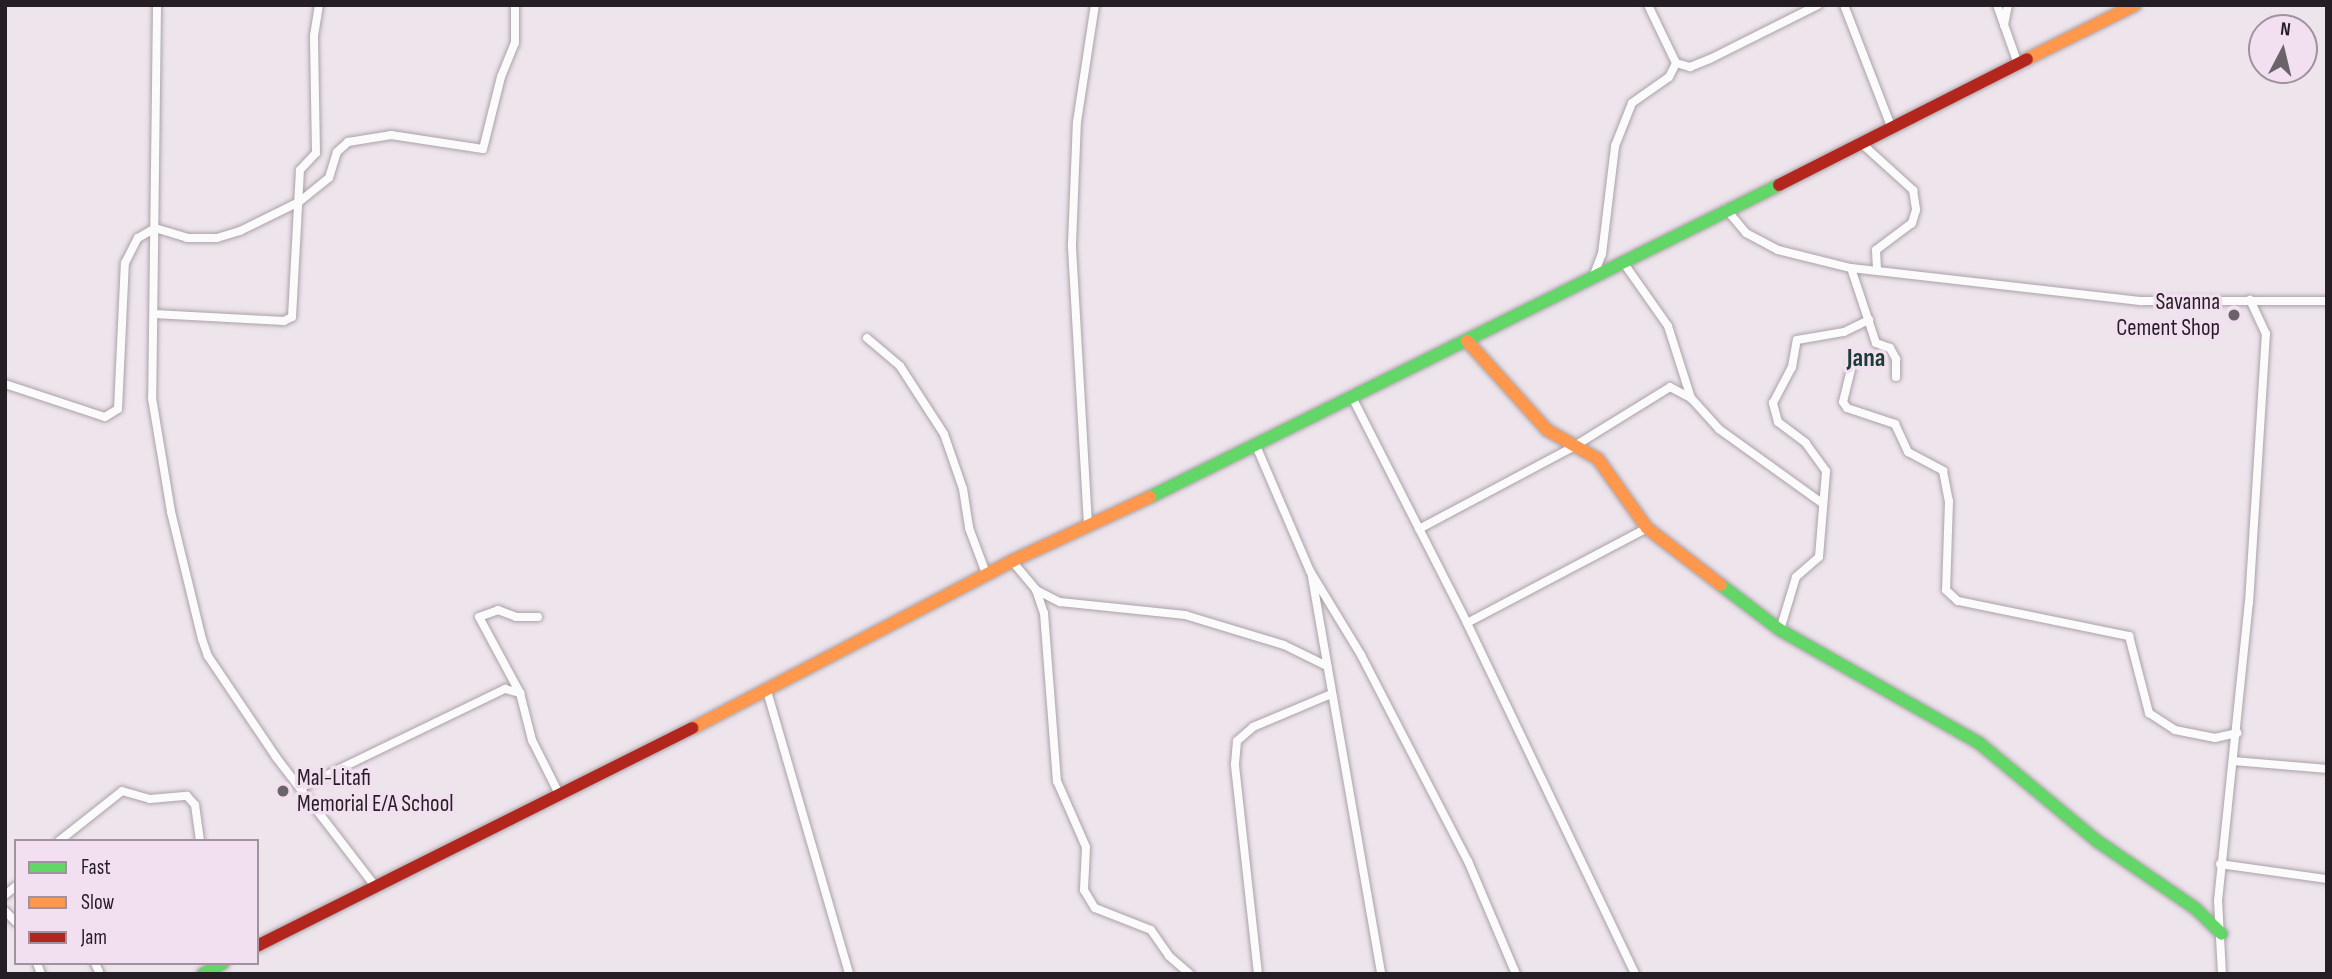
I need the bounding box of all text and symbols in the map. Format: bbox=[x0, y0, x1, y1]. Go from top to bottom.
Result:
north arrow bbox=[2248, 14, 2318, 84]
text: N bbox=[2279, 18, 2292, 42]
place label: Savanna Cement Shop bbox=[2116, 288, 2220, 342]
marker: Savanna Cement Shop bbox=[2226, 307, 2242, 323]
district label: Jana bbox=[1847, 343, 1885, 375]
place label: Mal-Litafi Memorial E/A School bbox=[297, 764, 453, 818]
marker: Mal-Litafi Memorial E/A School bbox=[275, 783, 291, 799]
legend bbox=[14, 839, 259, 965]
text: Fast bbox=[81, 855, 111, 880]
text: Slow bbox=[81, 890, 114, 915]
text: Jam bbox=[81, 925, 107, 950]

